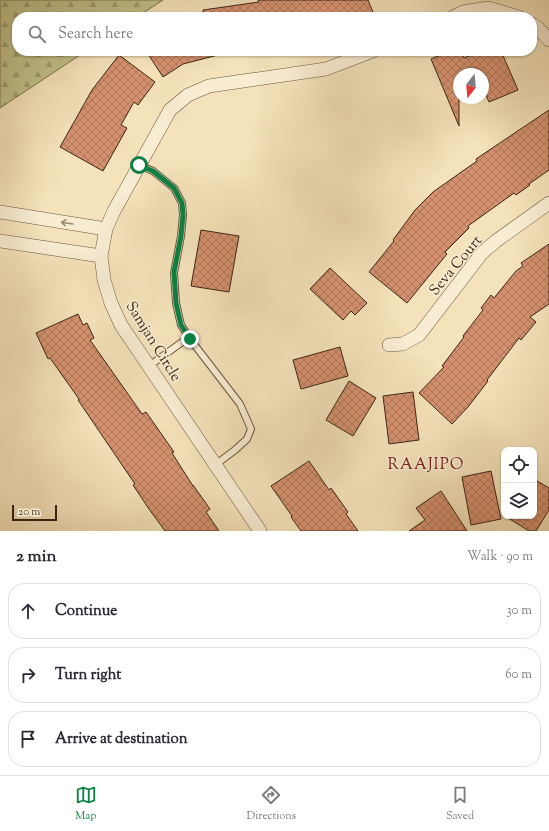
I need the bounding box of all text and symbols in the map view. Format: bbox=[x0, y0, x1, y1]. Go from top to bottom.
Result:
search box bbox=[12, 12, 537, 56]
icon: search bbox=[26, 23, 48, 45]
text: Search here bbox=[58, 24, 133, 45]
north arrow bbox=[453, 68, 489, 104]
route start bbox=[130, 156, 148, 174]
one-way arrow bbox=[61, 219, 74, 227]
street label: Seva Court bbox=[425, 231, 488, 301]
street label: Samjan Circle bbox=[120, 298, 186, 386]
route end bbox=[181, 330, 199, 348]
map controls bbox=[501, 447, 537, 519]
button: locate bbox=[501, 447, 537, 483]
district label: RAAJIPO bbox=[388, 454, 464, 477]
button: layers bbox=[501, 483, 537, 519]
scale bar bbox=[12, 503, 57, 522]
text: 20 m bbox=[18, 504, 40, 520]
text: 2 min bbox=[16, 545, 57, 569]
text: Walk · 90 m bbox=[467, 548, 533, 566]
icon: ahead bbox=[17, 600, 39, 622]
text: Continue bbox=[55, 601, 117, 622]
text: 30 m bbox=[506, 602, 532, 620]
icon: right bbox=[17, 664, 39, 686]
text: Turn right bbox=[55, 665, 121, 686]
text: 60 m bbox=[505, 666, 532, 684]
icon: arrive bbox=[17, 728, 39, 750]
text: Arrive at destination bbox=[55, 729, 188, 750]
tab: Map bbox=[75, 784, 97, 824]
tab: Directions bbox=[247, 784, 296, 824]
tab: Saved bbox=[446, 784, 474, 824]

